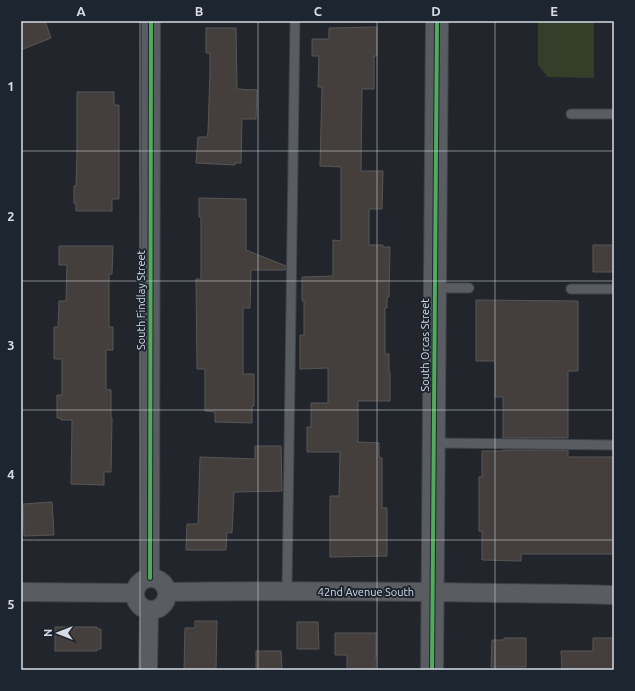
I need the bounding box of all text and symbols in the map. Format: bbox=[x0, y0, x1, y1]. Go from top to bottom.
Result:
text: A bbox=[76, 4, 86, 18]
text: B bbox=[195, 4, 204, 18]
text: C bbox=[314, 4, 323, 18]
text: D bbox=[431, 4, 441, 18]
text: E bbox=[550, 4, 558, 18]
text: 1 bbox=[7, 79, 15, 93]
text: 2 bbox=[7, 209, 15, 223]
street label: South Findlay Street bbox=[135, 249, 147, 350]
street label: South Orcas Street bbox=[419, 298, 431, 392]
text: 3 bbox=[7, 338, 15, 352]
text: 4 bbox=[7, 467, 15, 481]
street label: 42nd Avenue South bbox=[318, 586, 414, 598]
text: 5 bbox=[7, 597, 15, 611]
north arrow bbox=[38, 613, 78, 653]
text: N bbox=[42, 629, 54, 637]

